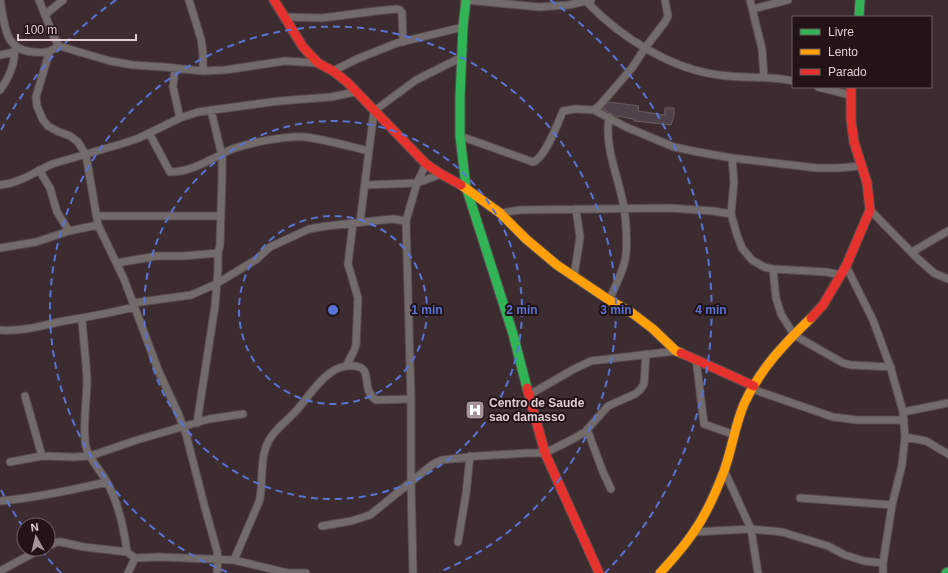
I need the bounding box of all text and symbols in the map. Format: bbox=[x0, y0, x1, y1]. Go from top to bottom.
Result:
scale bar bbox=[18, 16, 136, 42]
legend bbox=[792, 16, 932, 88]
text: 100 m bbox=[24, 23, 57, 37]
text: Livre bbox=[828, 25, 854, 39]
text: Lento bbox=[828, 45, 858, 59]
text: Parado bbox=[828, 65, 867, 79]
centre of rings bbox=[326, 303, 340, 317]
text: 1 min bbox=[411, 303, 443, 317]
text: 2 min bbox=[506, 303, 538, 317]
text: 3 min bbox=[600, 303, 632, 317]
text: 4 min bbox=[695, 303, 727, 317]
place label: Centro de Saude sao damasso bbox=[489, 396, 585, 424]
hospital icon: Centro de Saude sao damasso bbox=[464, 399, 486, 421]
north arrow bbox=[16, 517, 56, 557]
text: N bbox=[30, 521, 39, 534]

